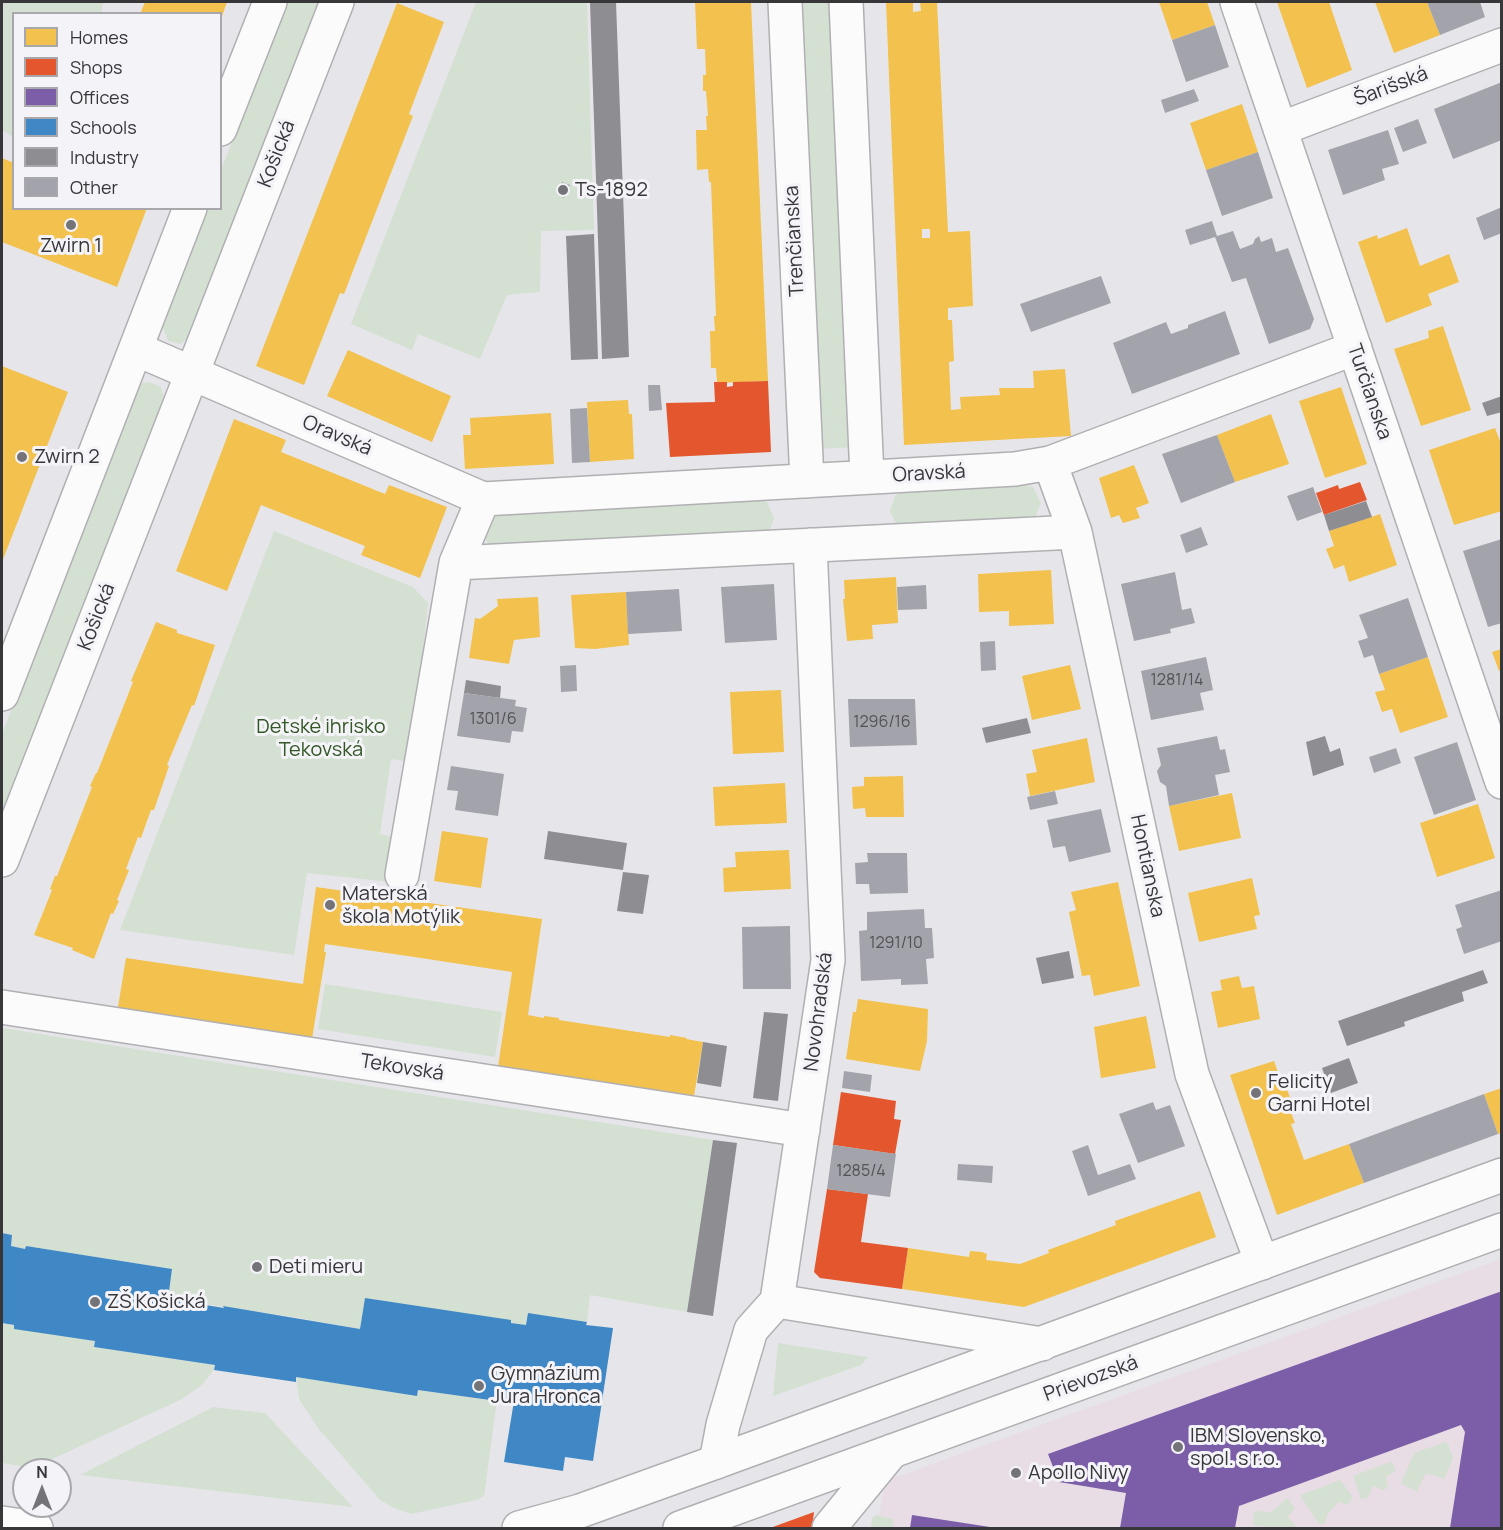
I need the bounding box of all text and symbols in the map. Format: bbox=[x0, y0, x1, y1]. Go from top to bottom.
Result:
legend bbox=[12, 12, 222, 210]
text: Homes bbox=[70, 25, 128, 49]
text: Shops bbox=[70, 55, 122, 79]
street label: Šarišská bbox=[1351, 62, 1431, 112]
text: Offices bbox=[70, 85, 129, 109]
text: Schools bbox=[70, 115, 137, 139]
street label: Košická bbox=[253, 117, 301, 191]
text: Industry bbox=[70, 145, 139, 169]
text: Other bbox=[70, 175, 118, 199]
place label: Ts-1892 bbox=[575, 178, 648, 202]
marker: Ts-1892 bbox=[556, 183, 570, 197]
street label: Trenčianska bbox=[780, 185, 810, 297]
marker: Zwirn 1 bbox=[64, 218, 78, 232]
place label: Zwirn 1 bbox=[40, 234, 102, 258]
street label: Turčianska bbox=[1341, 341, 1397, 443]
street label: Oravská bbox=[299, 411, 375, 461]
place label: Zwirn 2 bbox=[34, 445, 100, 469]
marker: Zwirn 2 bbox=[15, 450, 29, 464]
street label: Oravská bbox=[892, 460, 966, 488]
street label: Košická bbox=[73, 580, 121, 654]
house number: 1281/14 bbox=[1151, 671, 1203, 691]
house number: 1301/6 bbox=[469, 710, 517, 730]
house number: 1296/16 bbox=[853, 713, 911, 733]
park label: Detské ihrisko Tekovská bbox=[256, 715, 386, 762]
street label: Hontianska bbox=[1124, 812, 1170, 920]
place label: Materská škola Motýlik bbox=[342, 882, 460, 929]
marker: Materská škola Motýlik bbox=[323, 898, 337, 912]
house number: 1291/10 bbox=[869, 934, 923, 954]
street label: Novohradská bbox=[800, 951, 838, 1073]
street label: Tekovská bbox=[358, 1050, 446, 1086]
place label: Felicity Garni Hotel bbox=[1268, 1070, 1370, 1117]
marker: Felicity Garni Hotel bbox=[1249, 1086, 1263, 1100]
house number: 1285/4 bbox=[836, 1162, 886, 1182]
place label: Deti mieru bbox=[269, 1255, 363, 1279]
marker: Deti mieru bbox=[250, 1260, 264, 1274]
place label: ZŠ Košická bbox=[107, 1290, 206, 1314]
marker: ZŠ Košická bbox=[88, 1295, 102, 1309]
street label: Prievozská bbox=[1041, 1351, 1141, 1407]
place label: Gymnázium Jura Hronca bbox=[491, 1362, 601, 1409]
marker: Gymnázium Jura Hronca bbox=[472, 1379, 486, 1393]
place label: IBM Slovensko, spol. s r.o. bbox=[1190, 1424, 1326, 1471]
marker: IBM Slovensko, spol. s r.o. bbox=[1171, 1440, 1185, 1454]
north arrow bbox=[12, 1458, 72, 1518]
text: N bbox=[36, 1461, 48, 1483]
place label: Apollo Nivy bbox=[1028, 1461, 1128, 1485]
marker: Apollo Nivy bbox=[1009, 1466, 1023, 1480]

